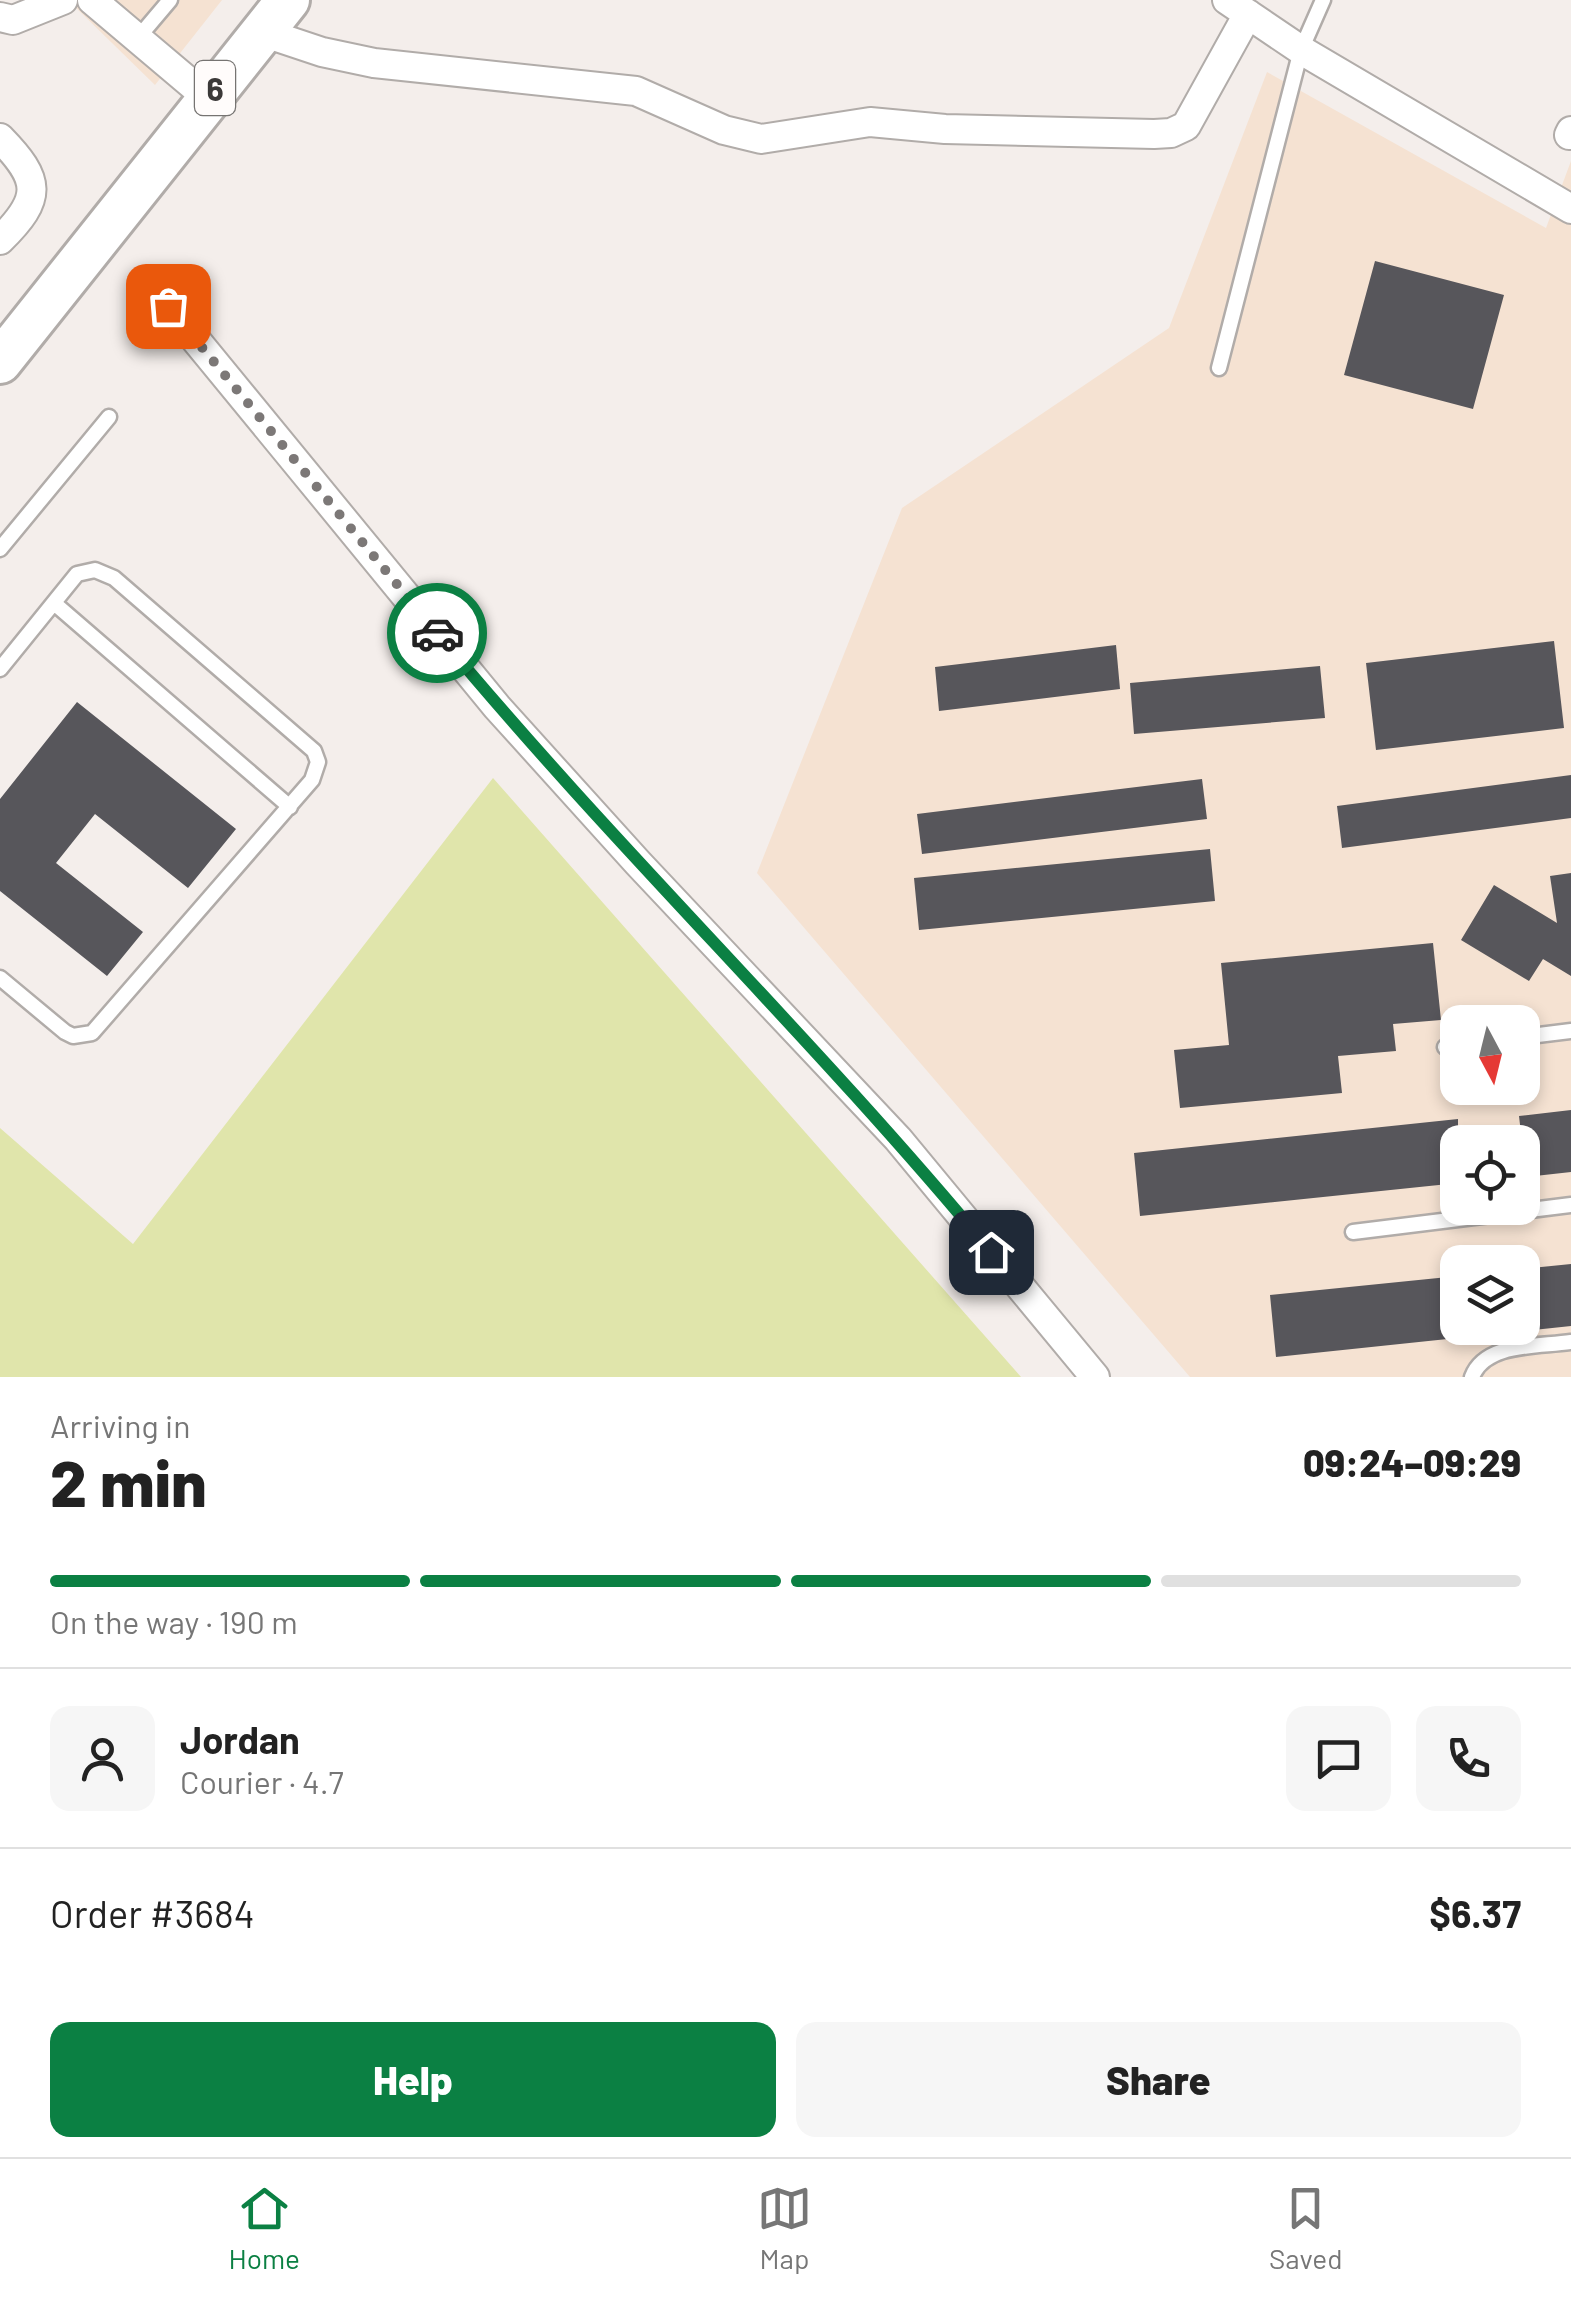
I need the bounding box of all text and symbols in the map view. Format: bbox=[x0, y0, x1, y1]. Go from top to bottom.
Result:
road number: 6 bbox=[195, 61, 235, 115]
pin bbox=[126, 264, 211, 349]
icon: bag bbox=[141, 279, 196, 334]
courier bbox=[387, 583, 487, 683]
icon: car bbox=[410, 606, 465, 661]
north arrow bbox=[1440, 1005, 1540, 1105]
map controls bbox=[1440, 1005, 1540, 1345]
button: locate bbox=[1440, 1125, 1540, 1225]
pin bbox=[949, 1210, 1034, 1295]
icon: home bbox=[964, 1225, 1019, 1280]
button: layers bbox=[1440, 1245, 1540, 1345]
text: Arriving in bbox=[50, 1406, 190, 1444]
text: 09:24–09:29 bbox=[1303, 1439, 1521, 1485]
text: 2 min bbox=[50, 1442, 207, 1520]
text: On the way · 190 m bbox=[50, 1602, 298, 1640]
button: person bbox=[50, 1706, 155, 1811]
button: chat bbox=[1286, 1706, 1391, 1811]
button: phone bbox=[1416, 1706, 1521, 1811]
text: Jordan bbox=[180, 1716, 300, 1762]
text: Courier · 4.7 bbox=[180, 1762, 344, 1800]
text: Order #3684 bbox=[50, 1890, 255, 1936]
text: $6.37 bbox=[1429, 1890, 1521, 1936]
button: Help bbox=[50, 2022, 776, 2137]
button: Share bbox=[796, 2022, 1521, 2137]
tab: Home bbox=[229, 2181, 300, 2275]
tab: Map bbox=[757, 2181, 812, 2275]
tab: Saved bbox=[1269, 2181, 1342, 2275]

